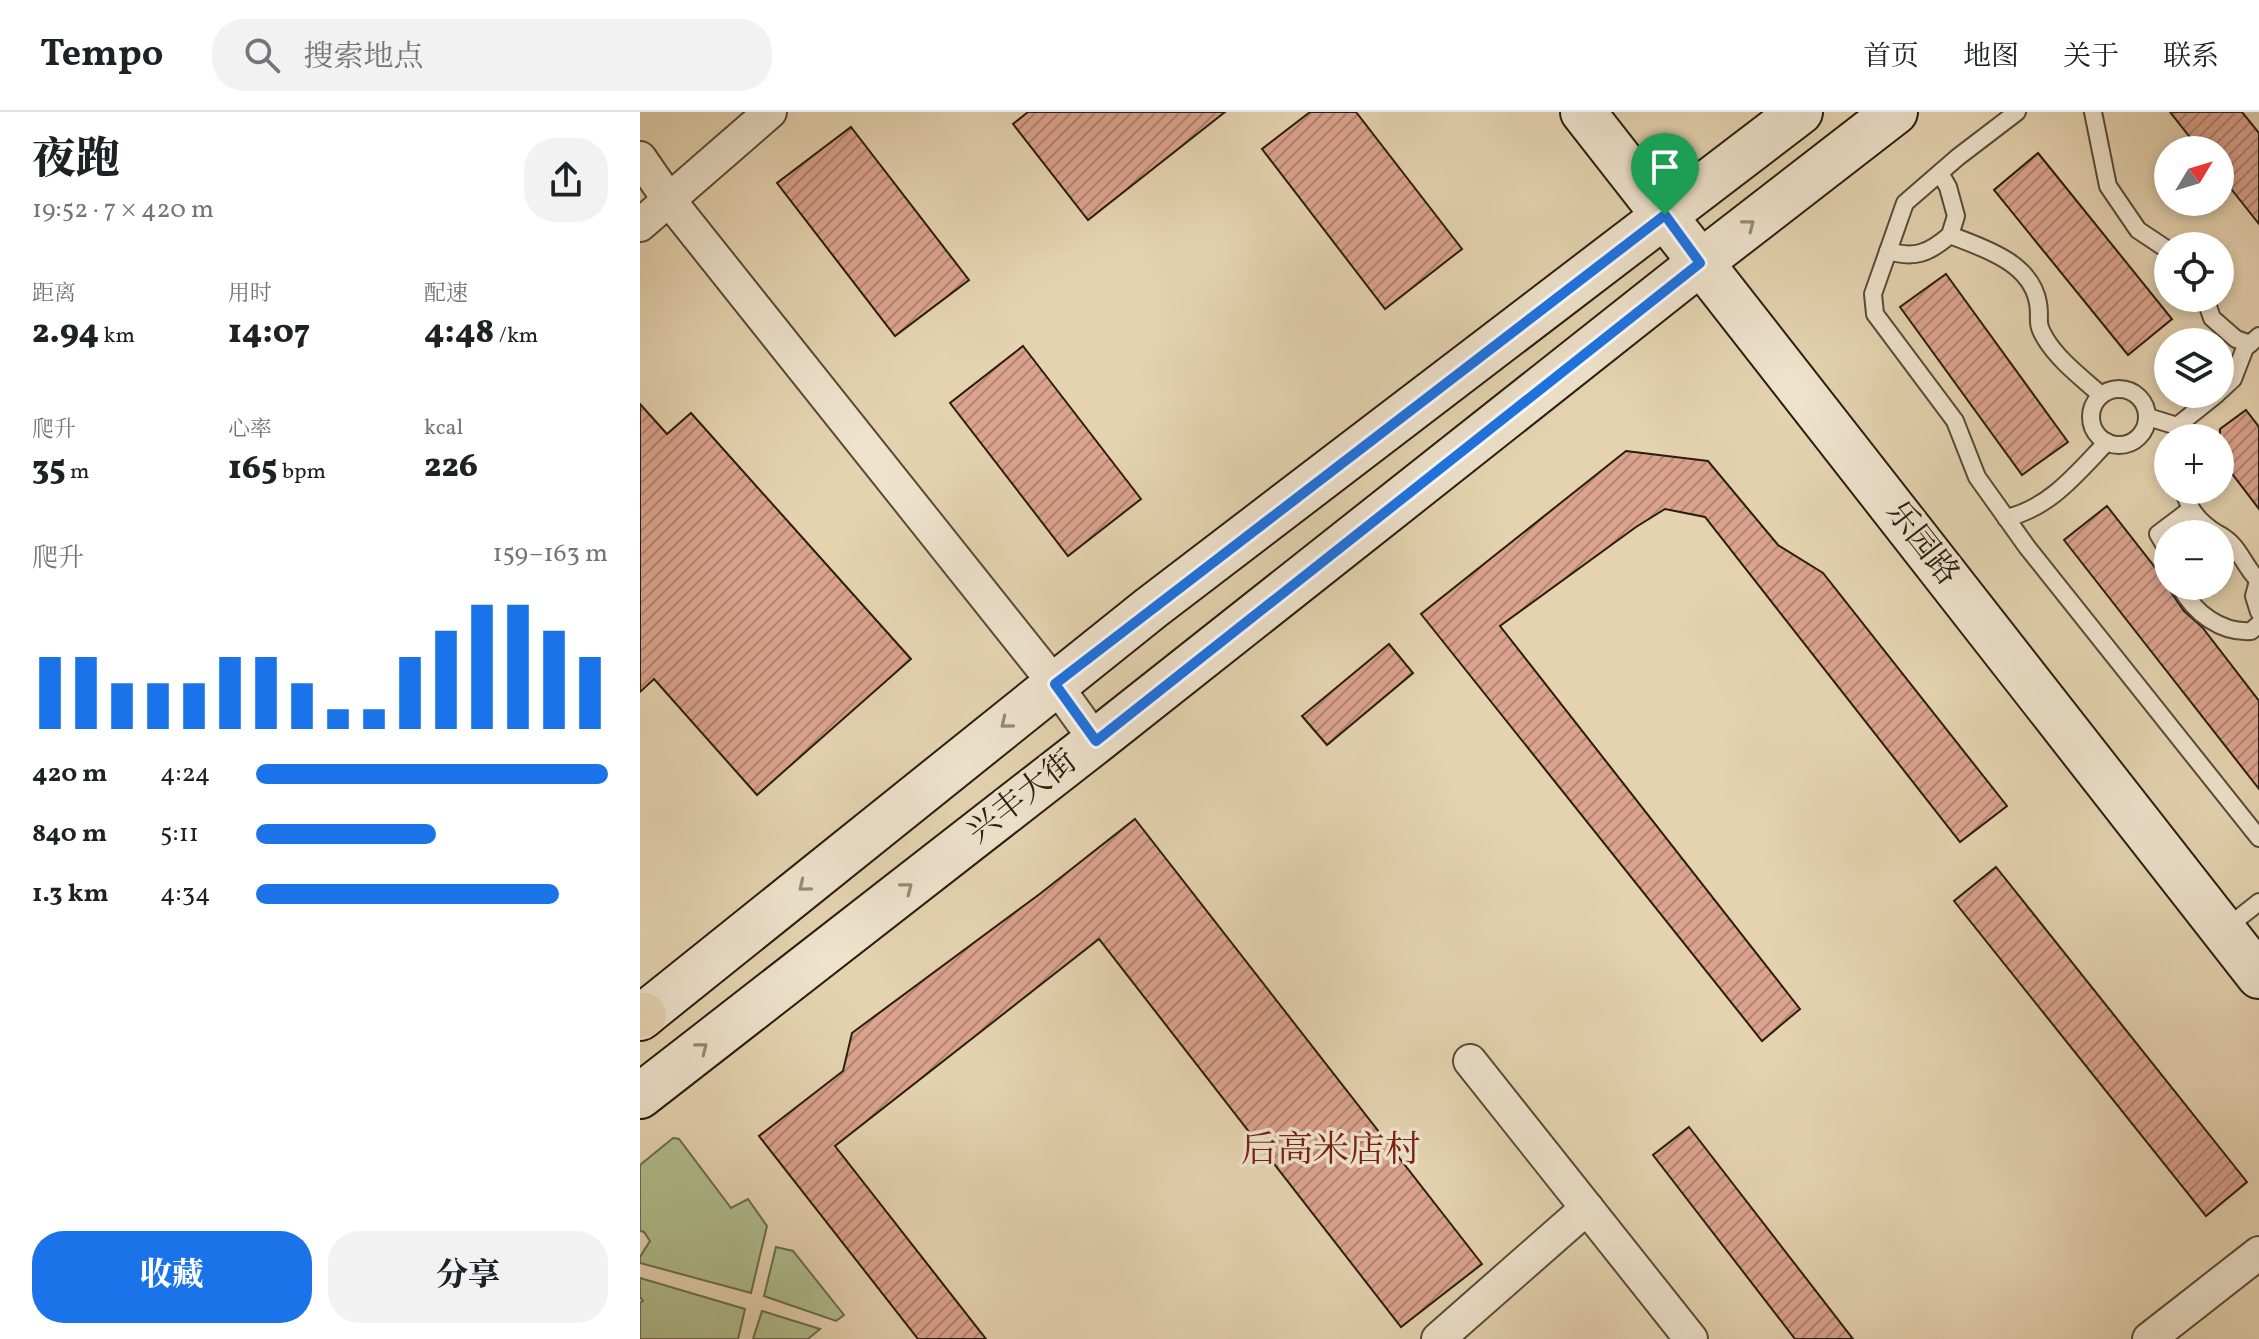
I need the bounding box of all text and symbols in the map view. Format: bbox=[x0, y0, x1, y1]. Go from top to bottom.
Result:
search box bbox=[212, 19, 772, 91]
text: Tempo bbox=[40, 29, 164, 82]
icon: search bbox=[240, 33, 284, 77]
text: 搜索地点 bbox=[304, 37, 424, 79]
text: 首页 bbox=[1863, 38, 1919, 77]
text: 地图 bbox=[1963, 38, 2019, 77]
text: 关于 bbox=[2063, 38, 2119, 77]
text: 联系 bbox=[2163, 38, 2219, 77]
text: 夜跑 bbox=[32, 131, 120, 192]
pin bbox=[1631, 133, 1699, 215]
north arrow bbox=[2154, 136, 2234, 216]
map controls bbox=[2154, 136, 2234, 600]
button: share bbox=[524, 138, 608, 222]
icon: arrive bbox=[1643, 145, 1687, 189]
text: 19:52 · 7 × 420 m bbox=[32, 192, 214, 228]
one-way arrow bbox=[1740, 221, 1755, 235]
button: locate bbox=[2154, 232, 2234, 312]
text: 距离 bbox=[32, 279, 76, 310]
text: 用时 bbox=[228, 279, 272, 310]
text: 配速 bbox=[424, 279, 468, 310]
text: 2.94 bbox=[32, 310, 99, 357]
text: 14:07 bbox=[228, 310, 310, 357]
text: 4:48 bbox=[424, 310, 494, 357]
text: km bbox=[99, 321, 135, 352]
text: /km bbox=[494, 321, 538, 352]
button: layers bbox=[2154, 328, 2234, 408]
text: kcal bbox=[424, 413, 463, 444]
text: 爬升 bbox=[32, 415, 76, 446]
text: 心率 bbox=[228, 415, 272, 446]
button: + bbox=[2154, 424, 2234, 504]
text: 226 bbox=[424, 444, 478, 491]
text: 35 bbox=[32, 446, 66, 493]
text: 165 bbox=[228, 446, 277, 493]
text: m bbox=[66, 457, 90, 488]
text: bpm bbox=[277, 457, 326, 488]
street label: 乐园路 bbox=[1874, 493, 1968, 595]
button: − bbox=[2154, 520, 2234, 600]
text: 159–163 m bbox=[492, 536, 608, 572]
text: 爬升 bbox=[32, 541, 84, 577]
one-way arrow bbox=[1001, 713, 1015, 728]
street label: 兴丰大街 bbox=[959, 741, 1087, 855]
text: 420 m bbox=[32, 756, 108, 792]
text: 4:24 bbox=[160, 756, 210, 792]
text: 840 m bbox=[32, 816, 107, 852]
text: 5:11 bbox=[160, 816, 199, 852]
text: 1.3 km bbox=[32, 876, 109, 912]
text: 4:34 bbox=[160, 876, 211, 912]
one-way arrow bbox=[798, 876, 813, 891]
one-way arrow bbox=[898, 884, 912, 898]
one-way arrow bbox=[693, 1044, 707, 1058]
district label: 后高米店村 bbox=[1241, 1127, 1421, 1177]
button: 收藏 bbox=[32, 1231, 312, 1323]
button: 分享 bbox=[328, 1231, 608, 1323]

